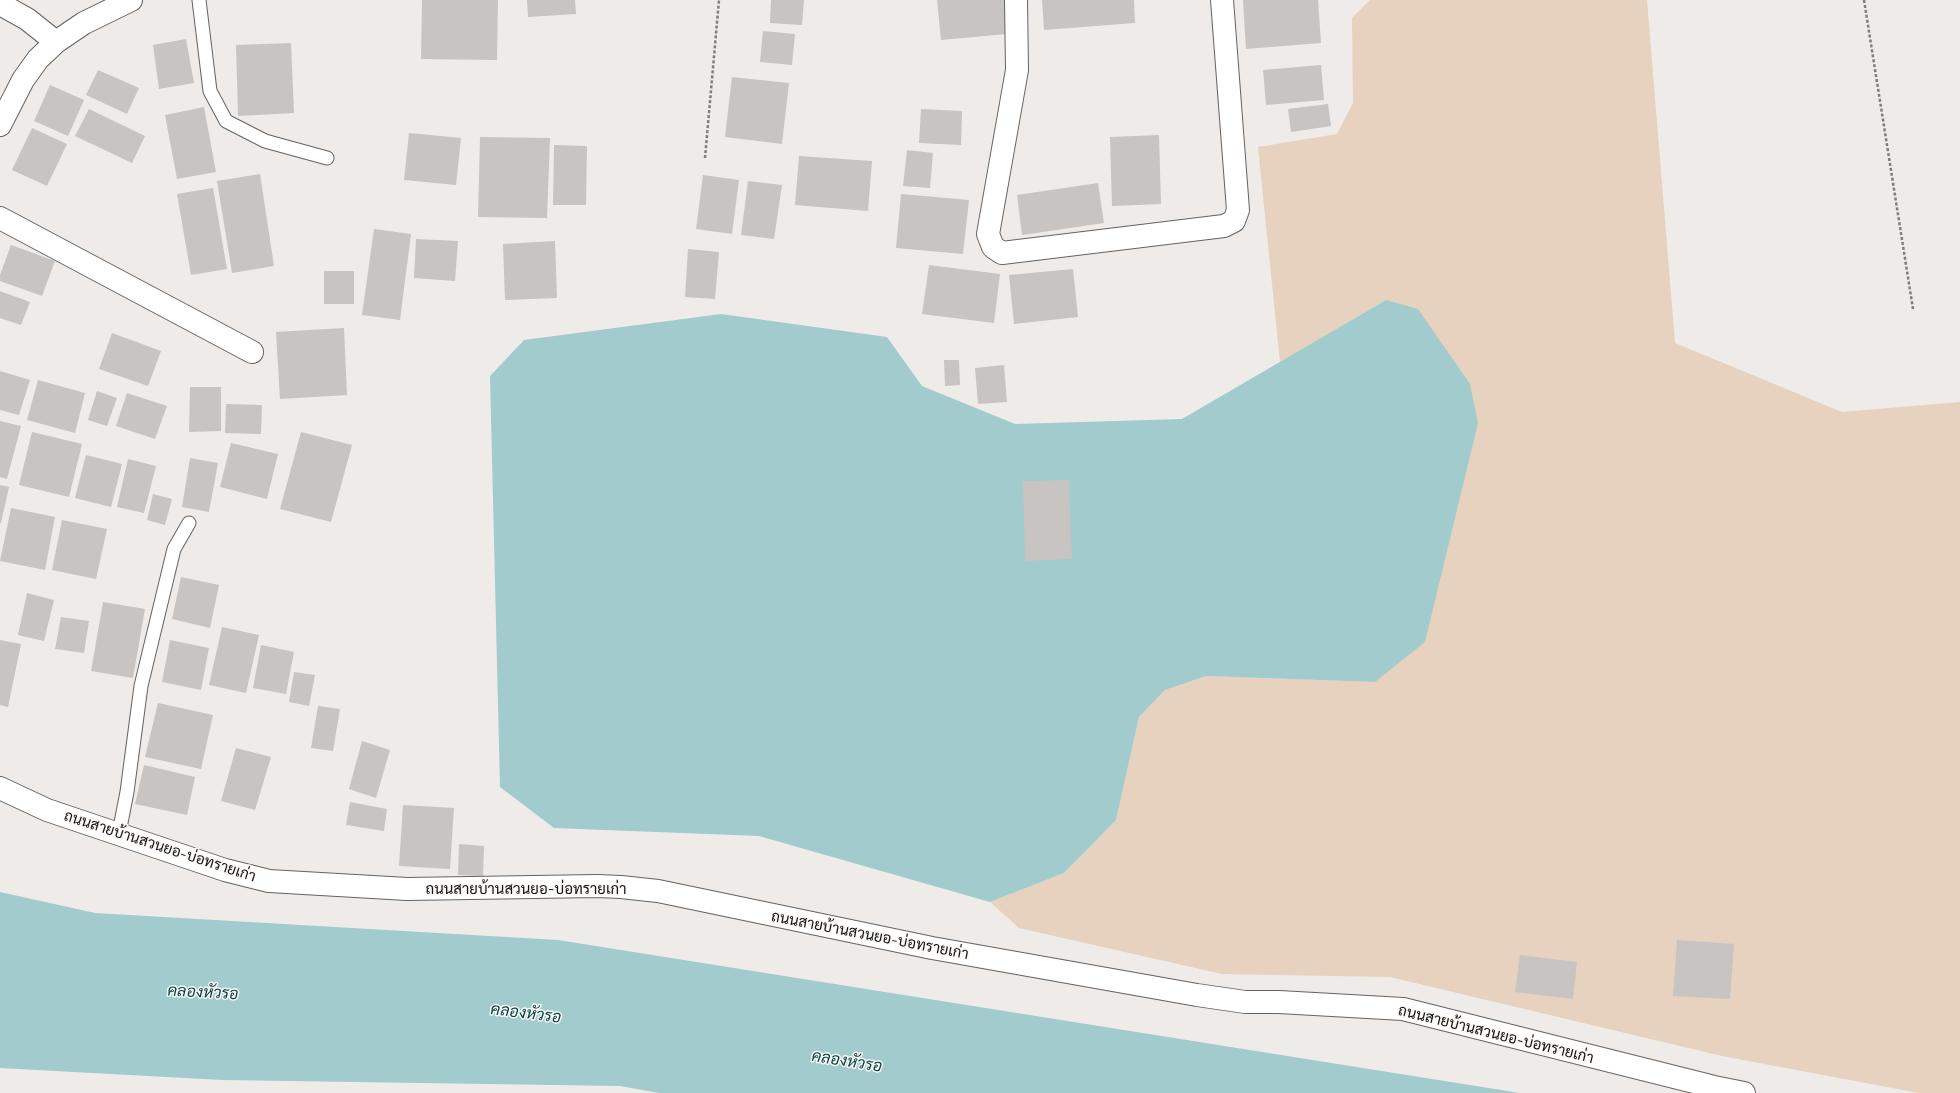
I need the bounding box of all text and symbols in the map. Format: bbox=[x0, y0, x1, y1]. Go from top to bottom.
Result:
street label: ถนนสายบ้านสวนยอ-บ่อทรายเก่า bbox=[62, 806, 258, 886]
street label: ถนนสายบ้านสวนยอ-บ่อทรายเก่า bbox=[426, 880, 626, 898]
street label: ถนนสายบ้านสวนยอ-บ่อทรายเก่า bbox=[770, 907, 970, 963]
water label: คลองหัวรอ bbox=[167, 981, 239, 1003]
water label: คลองหัวรอ bbox=[490, 999, 562, 1027]
street label: ถนนสายบ้านสวนยอ-บ่อทรายเก่า bbox=[1396, 1001, 1596, 1067]
water label: คลองหัวรอ bbox=[810, 1046, 884, 1076]

